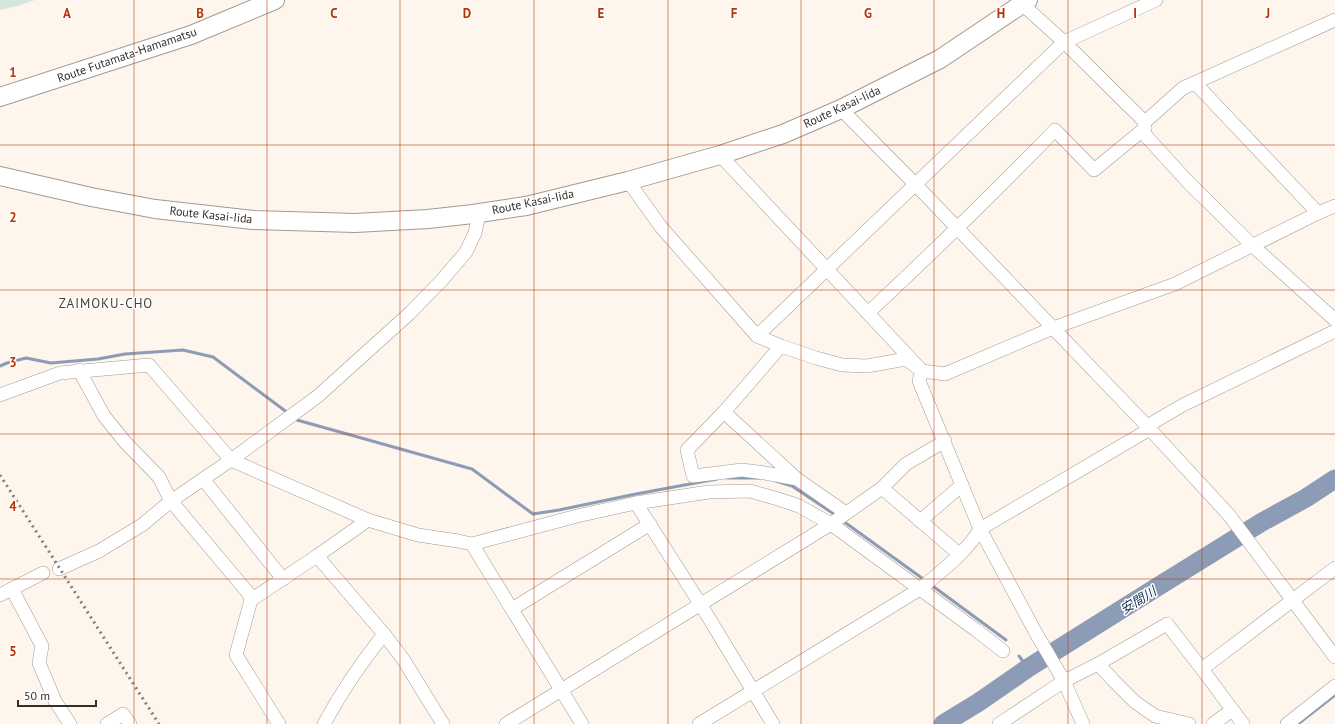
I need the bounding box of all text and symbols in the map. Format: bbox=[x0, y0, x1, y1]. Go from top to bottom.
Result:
text: A bbox=[63, 5, 71, 22]
text: B bbox=[196, 5, 204, 22]
text: C bbox=[330, 5, 338, 22]
text: D bbox=[463, 5, 471, 22]
text: E bbox=[598, 5, 605, 22]
text: F bbox=[731, 5, 738, 22]
text: G bbox=[864, 5, 872, 22]
text: H bbox=[997, 5, 1005, 22]
text: I bbox=[1133, 5, 1137, 22]
text: J bbox=[1265, 5, 1270, 22]
street label: Route Futamata-Hamamatsu bbox=[55, 24, 199, 85]
text: 1 bbox=[9, 64, 17, 81]
street label: Route Kasai-Iida bbox=[801, 82, 883, 131]
street label: Route Kasai-Iida bbox=[491, 186, 575, 218]
street label: Route Kasai-Iida bbox=[169, 203, 253, 226]
text: 2 bbox=[9, 209, 17, 226]
district label: ZAIMOKU-CHO bbox=[59, 295, 153, 312]
text: 3 bbox=[9, 354, 17, 371]
text: 4 bbox=[9, 498, 17, 515]
water label: 安間川 bbox=[1117, 582, 1161, 618]
text: 5 bbox=[9, 643, 17, 660]
scale bar bbox=[18, 682, 96, 708]
text: 50 m bbox=[24, 688, 50, 703]

